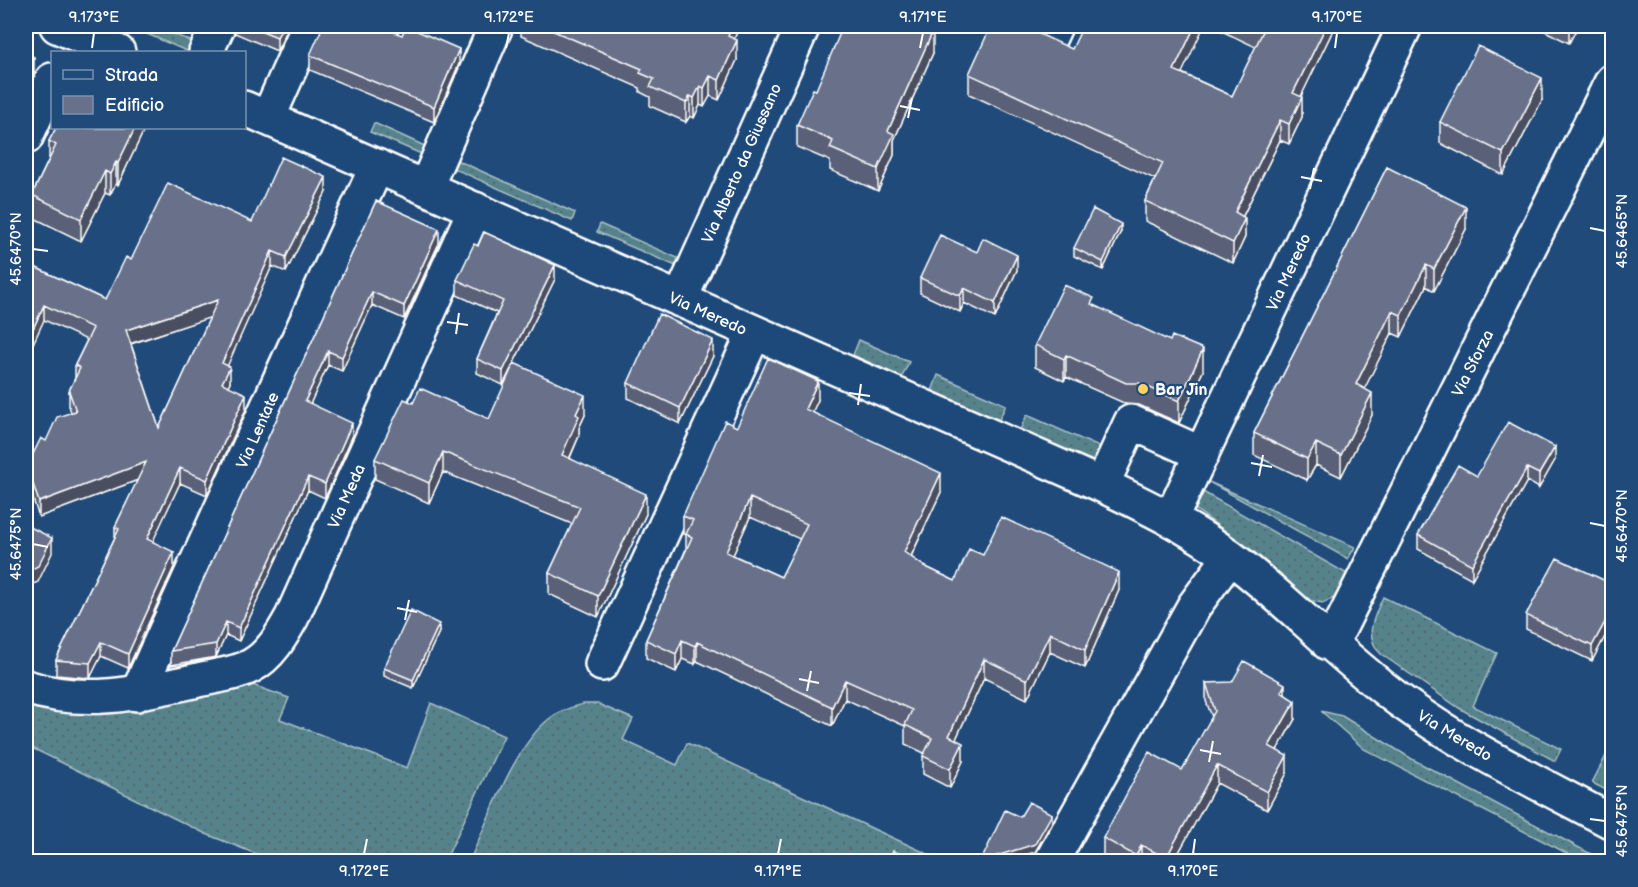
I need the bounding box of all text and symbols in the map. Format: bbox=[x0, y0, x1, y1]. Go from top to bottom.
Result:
text: 9.173°E bbox=[69, 8, 119, 27]
text: 9.172°E bbox=[484, 8, 534, 27]
text: 9.171°E bbox=[899, 8, 947, 27]
text: 9.170°E bbox=[1312, 8, 1362, 27]
legend bbox=[51, 51, 246, 129]
text: Strada bbox=[105, 65, 158, 86]
street label: Via Alberto da Giussano bbox=[699, 81, 786, 246]
text: Edificio bbox=[105, 95, 164, 116]
text: 45.6465°N bbox=[1613, 194, 1632, 268]
text: 45.6470°N bbox=[7, 212, 26, 286]
street label: Via Meredo bbox=[1263, 231, 1316, 314]
street label: Via Meredo bbox=[665, 289, 749, 340]
street label: Via Sforza bbox=[1448, 327, 1498, 400]
place label: Bar Jin bbox=[1155, 381, 1207, 400]
marker: Bar Jin bbox=[1136, 382, 1150, 396]
street label: Via Lentate bbox=[233, 389, 284, 472]
street label: Via Meda bbox=[325, 461, 370, 532]
text: 45.6470°N bbox=[1613, 489, 1632, 563]
text: 45.6475°N bbox=[7, 508, 26, 580]
street label: Via Meredo bbox=[1414, 707, 1495, 766]
text: 45.6475°N bbox=[1613, 785, 1632, 857]
text: 9.172°E bbox=[339, 862, 389, 881]
text: 9.171°E bbox=[754, 862, 802, 881]
text: 9.170°E bbox=[1168, 862, 1218, 881]

